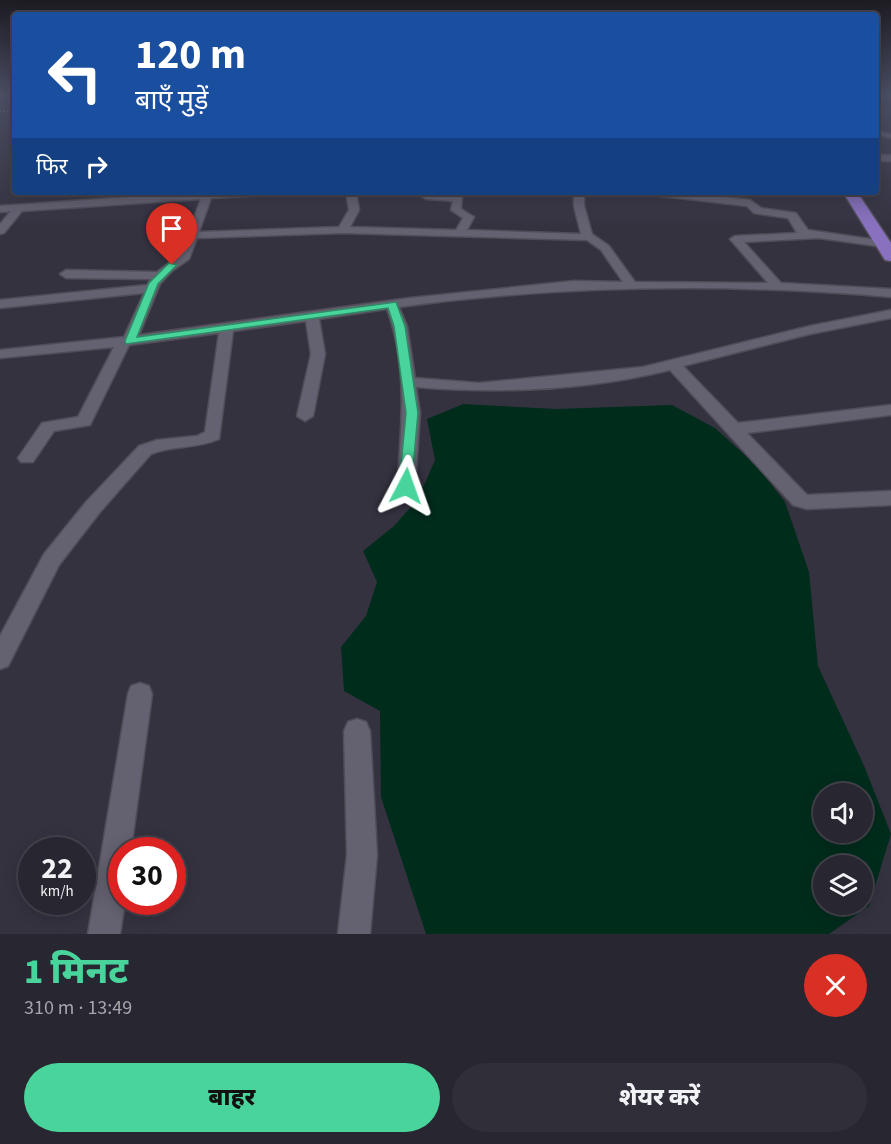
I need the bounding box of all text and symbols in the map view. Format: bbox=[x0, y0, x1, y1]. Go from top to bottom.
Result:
text: 120 m bbox=[135, 25, 246, 85]
icon: left bbox=[36, 36, 114, 114]
text: बाएँ मुड़ें bbox=[135, 81, 208, 120]
icon: right bbox=[80, 150, 113, 183]
text: फिर bbox=[36, 151, 68, 183]
pin bbox=[146, 203, 197, 265]
icon: arrive bbox=[155, 212, 188, 245]
position arrow bbox=[374, 454, 438, 518]
map controls bbox=[813, 783, 873, 915]
button: sound bbox=[813, 783, 873, 843]
speed limit sign: 30 bbox=[108, 837, 186, 915]
text: 22 bbox=[41, 847, 73, 890]
button: layers bbox=[813, 855, 873, 915]
text: km/h bbox=[40, 881, 74, 902]
text: 1 मिनट bbox=[24, 946, 128, 997]
button: close bbox=[804, 954, 867, 1017]
text: 310 m · 13:49 bbox=[24, 994, 132, 1022]
button: बाहर bbox=[24, 1063, 440, 1132]
button: शेयर करें bbox=[452, 1063, 867, 1132]

